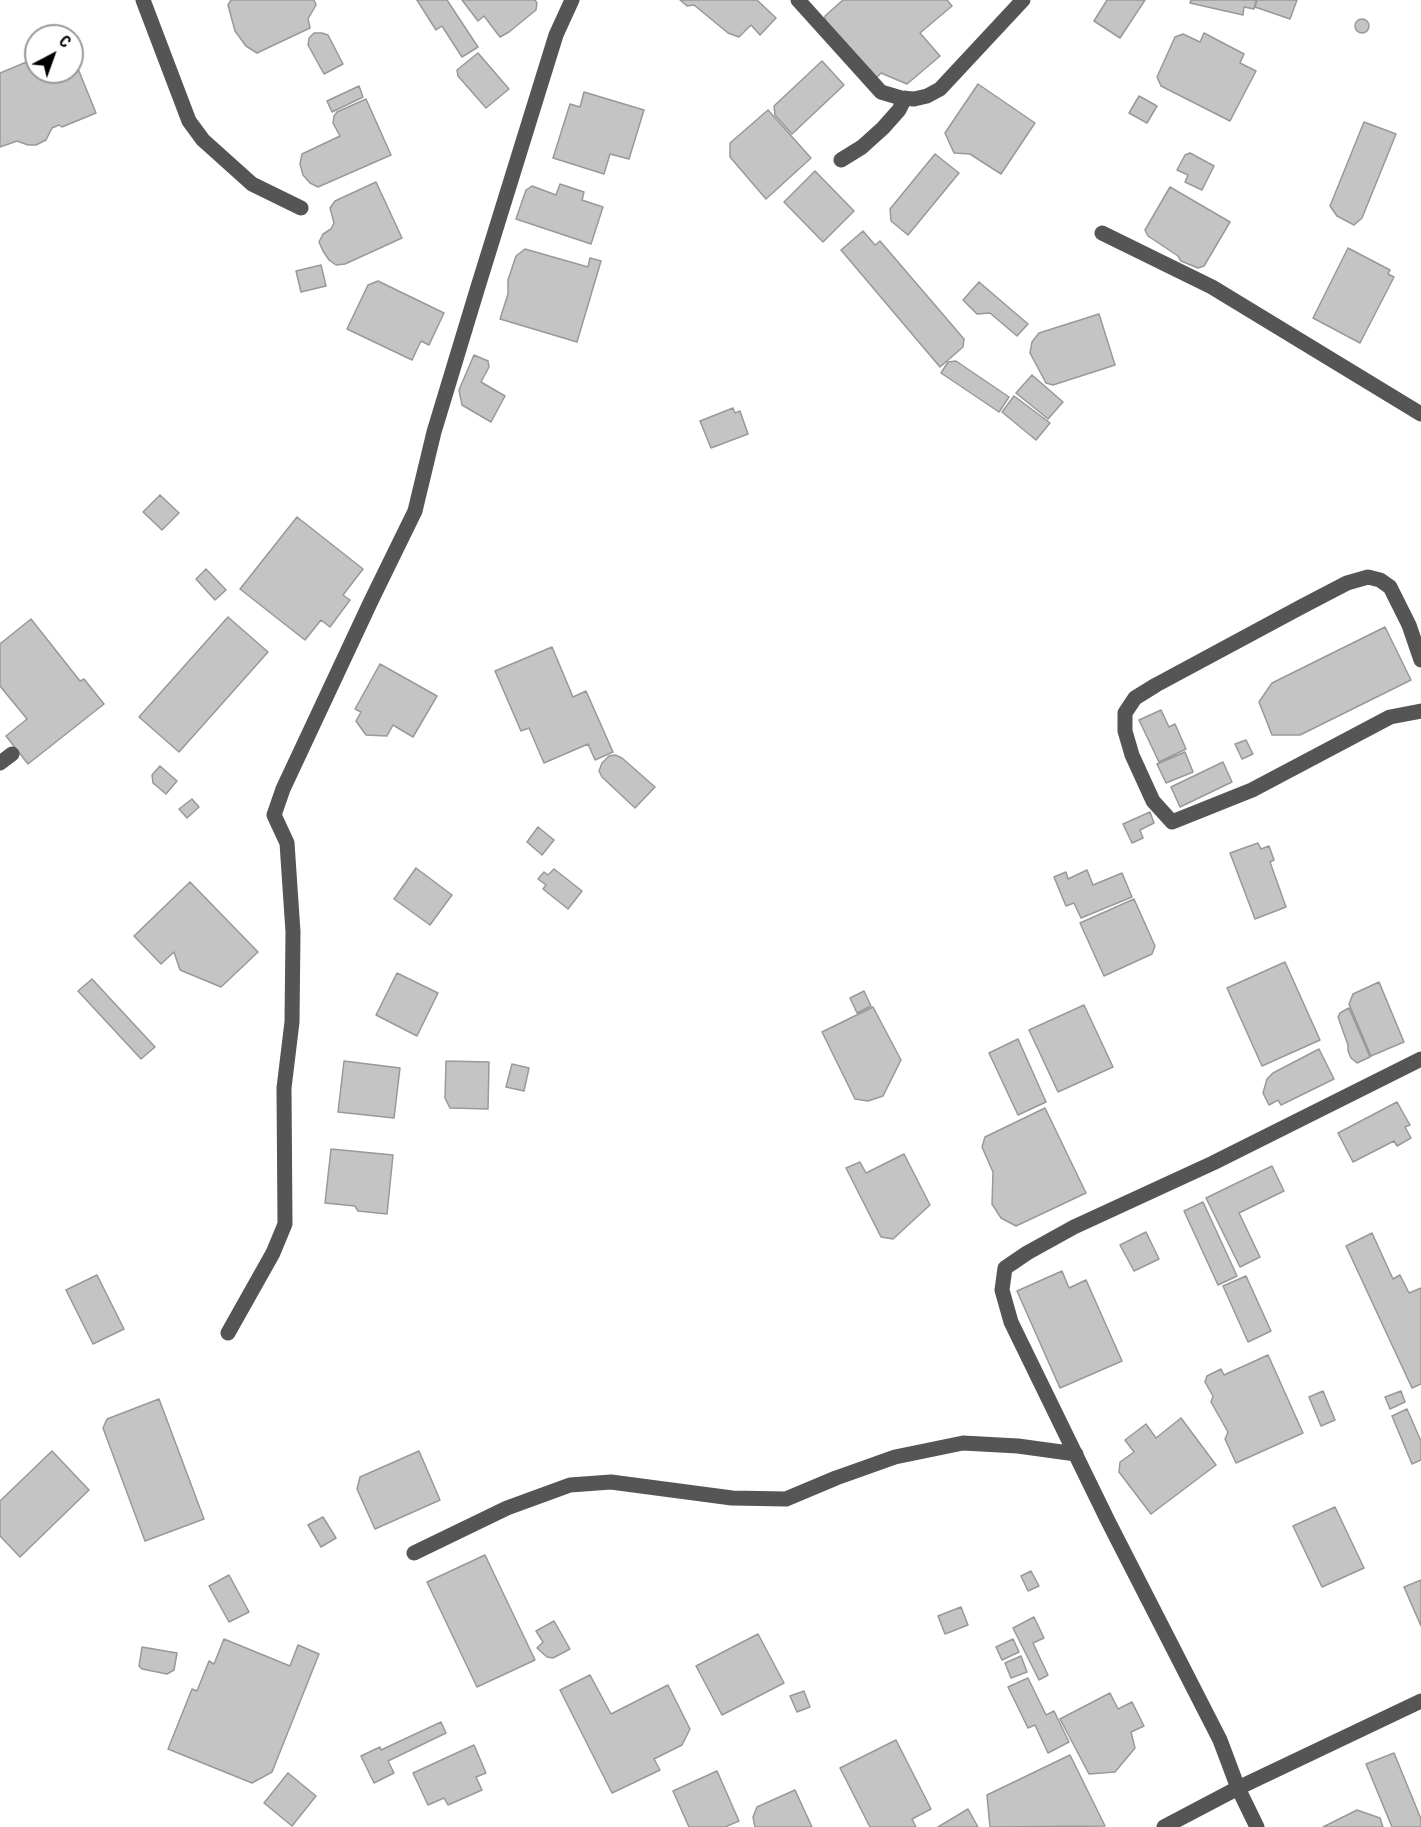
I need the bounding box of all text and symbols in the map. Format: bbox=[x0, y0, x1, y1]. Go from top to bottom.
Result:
north arrow bbox=[24, 24, 84, 84]
text: С bbox=[55, 31, 75, 52]

